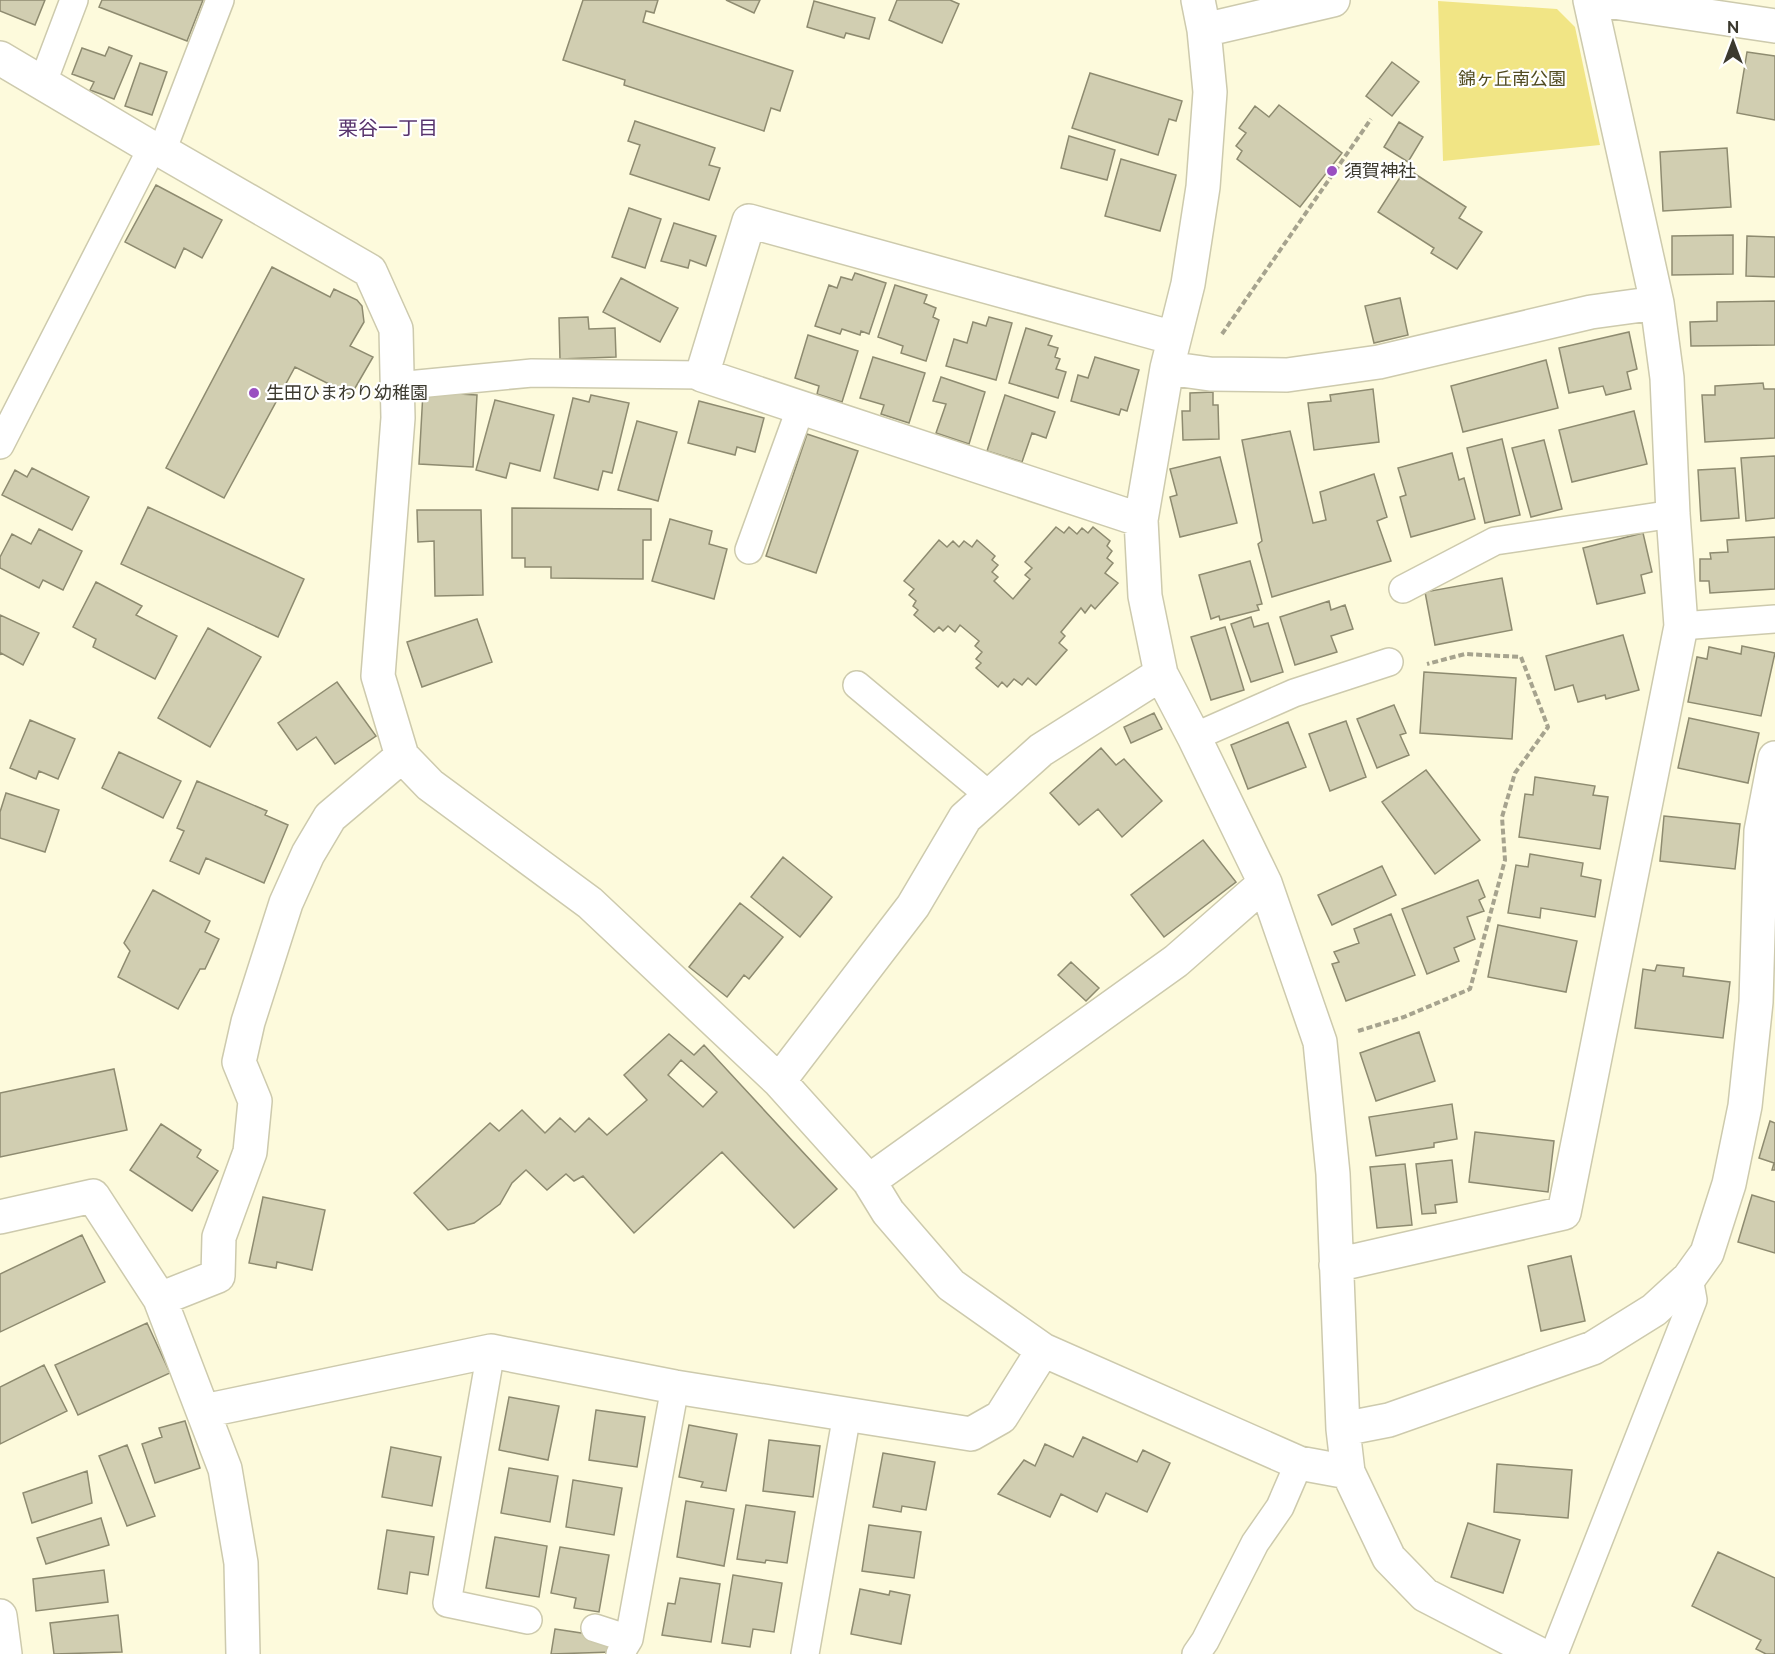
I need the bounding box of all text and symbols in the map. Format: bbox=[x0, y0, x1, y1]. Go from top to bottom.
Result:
north arrow bbox=[1703, 12, 1763, 72]
text: N bbox=[1727, 18, 1739, 37]
park label: 錦ヶ丘南公園 bbox=[1458, 68, 1566, 89]
district label: 栗谷一丁目 bbox=[338, 116, 438, 140]
place label: 須賀神社 bbox=[1344, 160, 1416, 181]
marker: 須賀神社 bbox=[1325, 164, 1339, 178]
place label: 生田ひまわり幼稚園 bbox=[266, 382, 428, 403]
marker: 生田ひまわり幼稚園 bbox=[247, 386, 261, 400]

